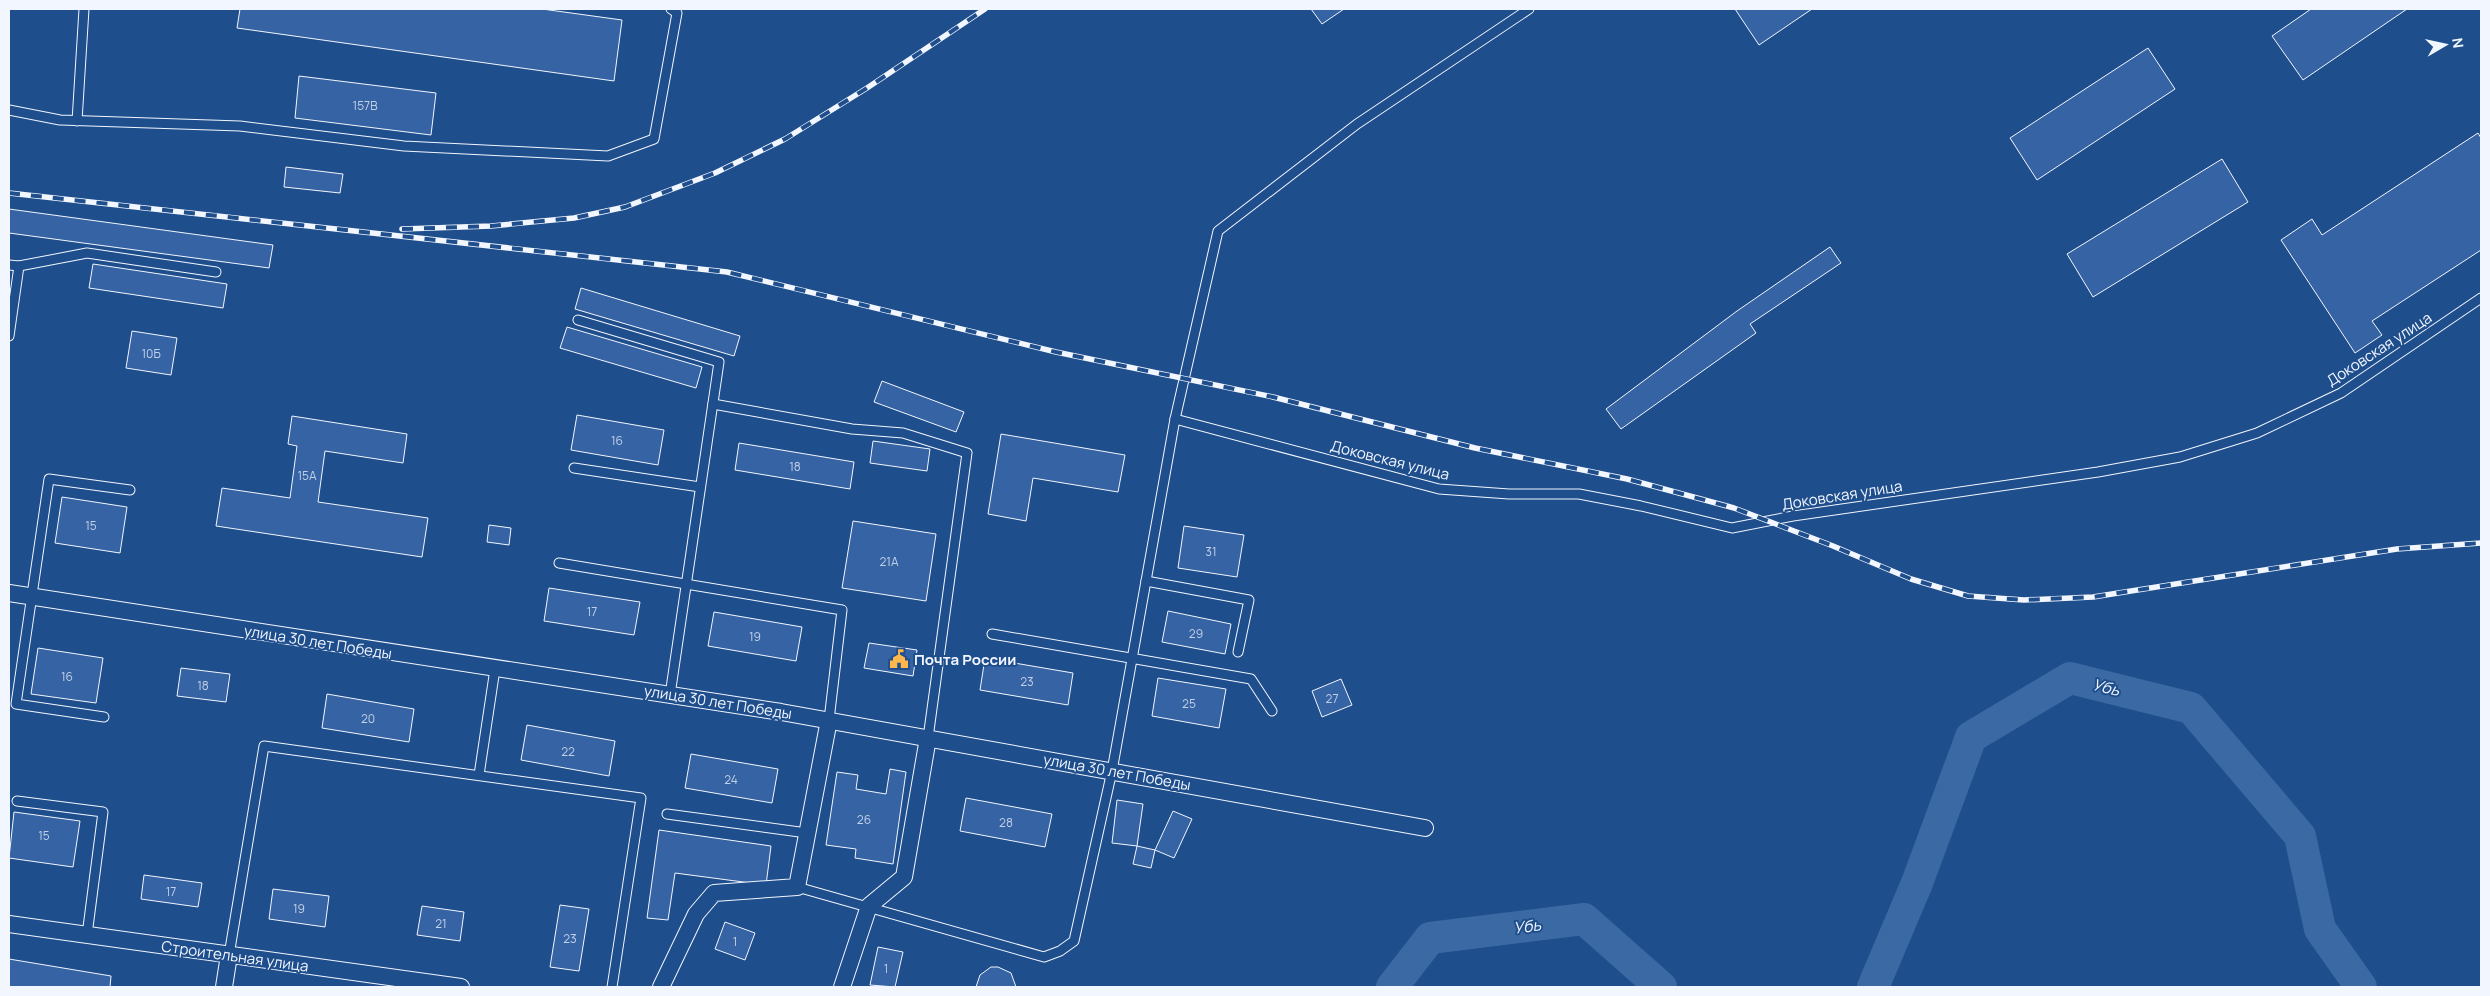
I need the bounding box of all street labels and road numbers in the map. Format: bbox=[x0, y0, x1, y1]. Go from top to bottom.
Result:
street label: Доковская улица bbox=[2322, 307, 2436, 391]
street label: Доковская улица bbox=[1328, 435, 1452, 485]
street label: Доковская улица bbox=[1780, 475, 1904, 515]
street label: улица 30 лет Победы bbox=[243, 620, 393, 664]
street label: улица 30 лет Победы bbox=[643, 680, 793, 724]
street label: улица 30 лет Победы bbox=[1042, 749, 1192, 795]
street label: Строительная улица bbox=[160, 935, 310, 977]

